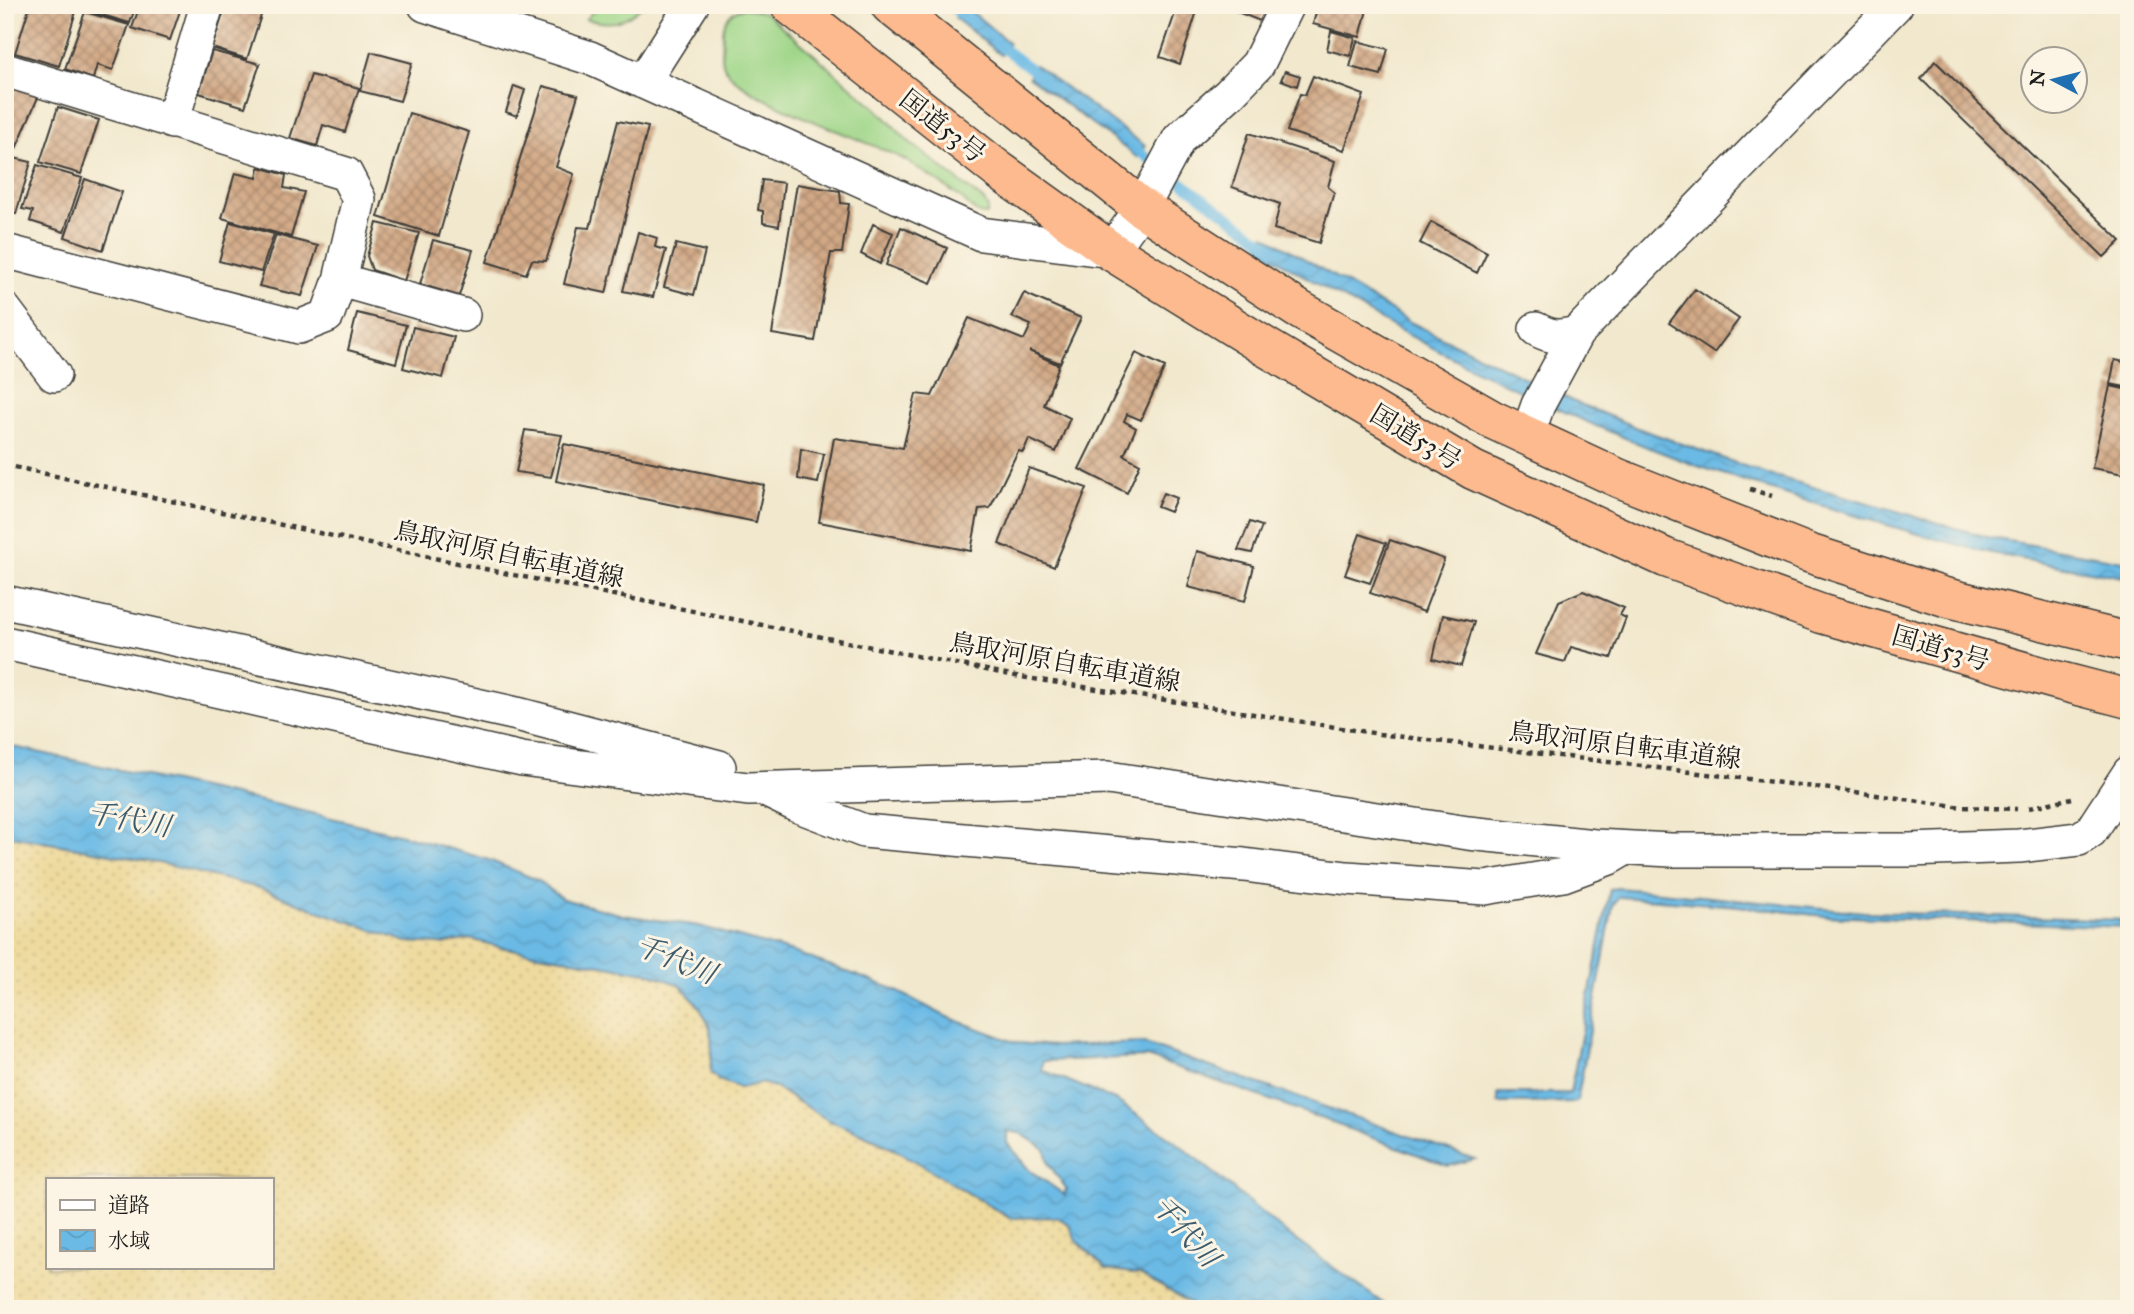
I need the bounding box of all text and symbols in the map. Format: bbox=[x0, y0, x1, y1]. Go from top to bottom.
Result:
north arrow bbox=[2018, 46, 2088, 116]
text: N bbox=[2025, 69, 2050, 87]
street label: 国道53号 bbox=[894, 82, 992, 170]
street label: 国道53号 bbox=[1365, 397, 1467, 477]
street label: 鳥取河原自転車道線 bbox=[391, 514, 627, 594]
street label: 国道53号 bbox=[1888, 619, 1994, 677]
street label: 鳥取河原自転車道線 bbox=[947, 626, 1183, 698]
street label: 鳥取河原自転車道線 bbox=[1507, 715, 1743, 775]
water label: 千代川 bbox=[85, 795, 176, 845]
water label: 千代川 bbox=[630, 928, 724, 993]
legend bbox=[46, 1178, 273, 1268]
water label: 千代川 bbox=[1145, 1188, 1229, 1276]
text: 道路 bbox=[108, 1192, 150, 1218]
text: 水域 bbox=[108, 1228, 150, 1254]

